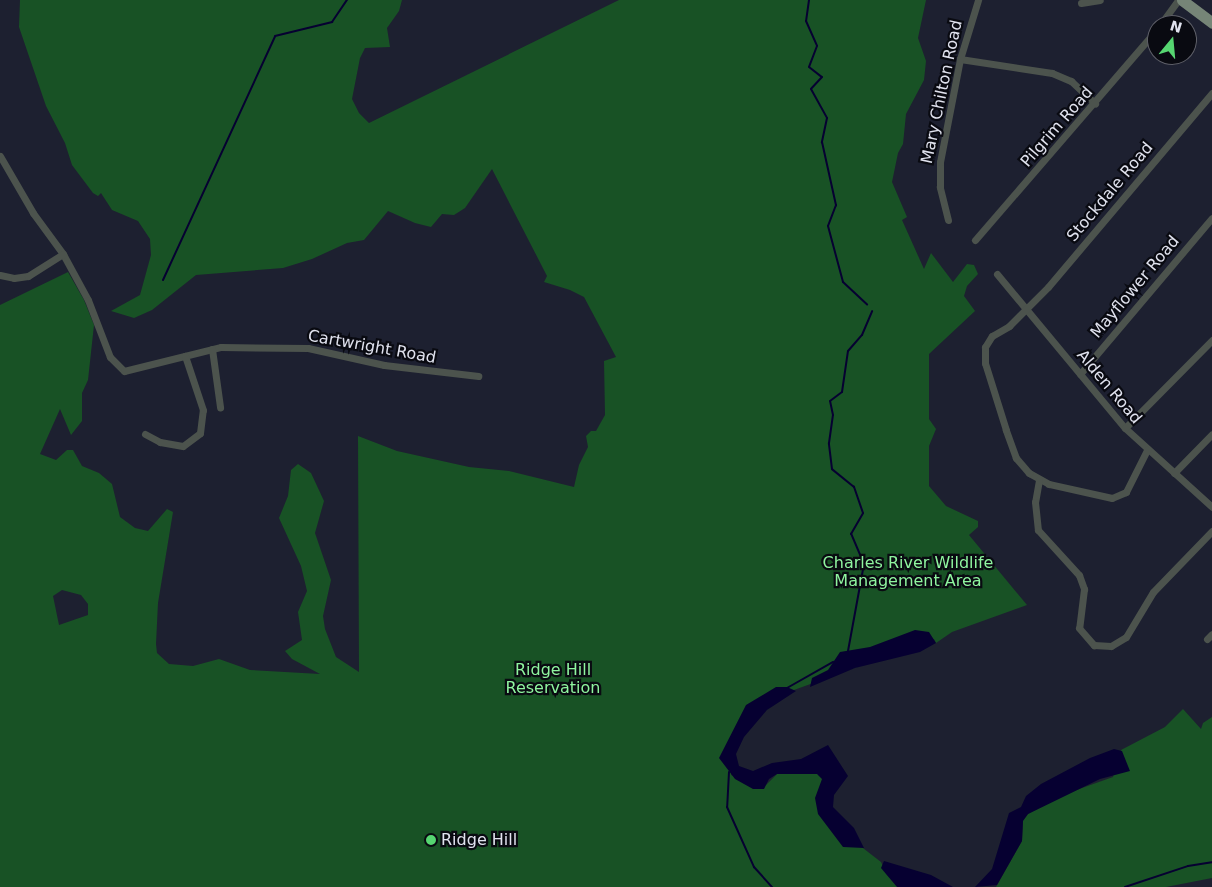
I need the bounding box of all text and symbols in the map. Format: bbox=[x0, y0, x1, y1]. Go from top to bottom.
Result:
north arrow bbox=[1147, 15, 1197, 65]
text: N bbox=[1168, 17, 1184, 36]
street label: Mary Chilton Road bbox=[917, 18, 967, 166]
street label: Pilgrim Road bbox=[1017, 83, 1097, 171]
street label: Stockdale Road bbox=[1063, 138, 1157, 246]
street label: Mayflower Road bbox=[1087, 232, 1183, 342]
street label: Cartwright Road bbox=[306, 326, 438, 368]
street label: Alden Road bbox=[1072, 346, 1146, 428]
park label: Charles River Wildlife Management Area bbox=[823, 553, 993, 591]
park label: Ridge Hill Reservation bbox=[506, 660, 600, 698]
place label: Ridge Hill bbox=[441, 830, 517, 850]
marker: Ridge Hill bbox=[425, 834, 437, 846]

